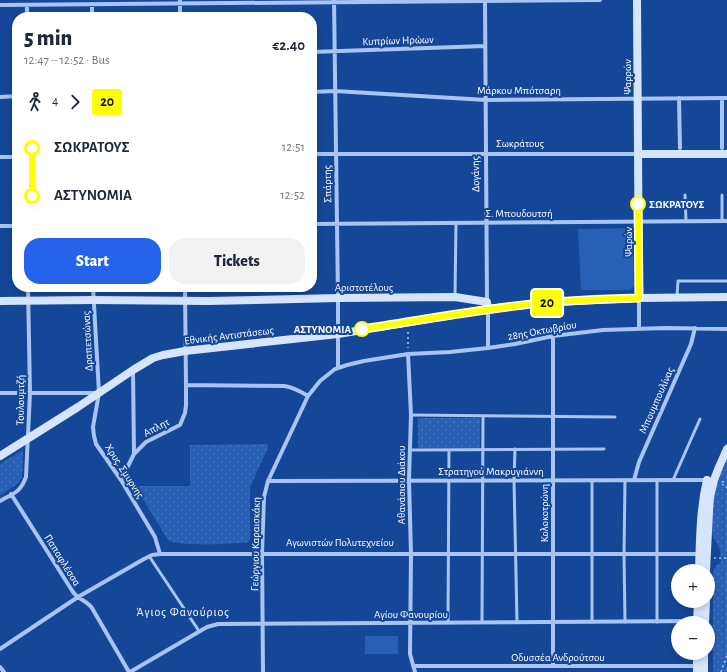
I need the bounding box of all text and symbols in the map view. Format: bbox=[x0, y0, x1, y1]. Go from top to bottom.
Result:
text: 5 min bbox=[24, 27, 72, 49]
street label: Κυπρίων Ηρώων bbox=[362, 34, 434, 47]
text: €2.40 bbox=[272, 38, 305, 53]
text: 12:47 – 12:52 · Bus bbox=[24, 54, 110, 67]
street label: Ψαρρών bbox=[622, 59, 633, 95]
street label: Μάρκου Μπότσαρη bbox=[477, 85, 561, 96]
icon: walk bbox=[24, 91, 46, 113]
icon: forward bbox=[64, 91, 86, 113]
text: 4 bbox=[52, 95, 58, 108]
text: 20 bbox=[100, 95, 114, 109]
street label: Σωκράτους bbox=[496, 138, 544, 149]
text: ΣΩΚΡΑΤΟΥΣ bbox=[54, 140, 129, 155]
text: 12:51 bbox=[282, 141, 305, 154]
street label: Δογάνης bbox=[470, 156, 481, 192]
street label: Σπάρτης bbox=[322, 165, 333, 203]
text: ΑΣΤΥΝΟΜΙΑ bbox=[54, 188, 132, 203]
text: 12:52 bbox=[280, 189, 305, 202]
marker: ΣΩΚΡΑΤΟΥΣ bbox=[630, 196, 646, 212]
place label: ΣΩΚΡΑΤΟΥΣ bbox=[649, 199, 704, 210]
street label: Σ. Μπουδουτσή bbox=[485, 208, 553, 219]
street label: Ψαρών bbox=[623, 227, 634, 257]
button: Start bbox=[24, 238, 161, 284]
button: Tickets bbox=[169, 238, 305, 284]
street label: Αριστοτέλους bbox=[335, 282, 393, 293]
line badge: 20 bbox=[529, 290, 565, 316]
text: 20 bbox=[540, 296, 554, 310]
street label: Δραπετσώνας bbox=[80, 311, 95, 371]
street label: 28ης Οκτωβρίου bbox=[507, 319, 577, 342]
marker: ΑΣΤΥΝΟΜΙΑ bbox=[354, 321, 370, 337]
place label: ΑΣΤΥΝΟΜΙΑ bbox=[294, 324, 351, 335]
street label: Εθνικής Αντιστάσεως bbox=[184, 325, 274, 346]
street label: Μπουμπουλίνας bbox=[637, 365, 676, 435]
street label: Τουλουμτζή bbox=[15, 375, 26, 425]
street label: Απλητ bbox=[141, 416, 171, 439]
street label: Χρυς. Σμυρνης bbox=[103, 442, 146, 500]
street label: Αθανάσιου Διάκου bbox=[396, 446, 407, 524]
street label: Στρατηγού Μακρυγιάννη bbox=[438, 466, 544, 477]
street label: Κολοκοτρώνη bbox=[539, 484, 550, 542]
street label: Γεώργιου Καραισκάκη bbox=[249, 497, 262, 591]
street label: Παπαφλέσσα bbox=[42, 532, 83, 588]
street label: Αγωνιστών Πολυτεχνείου bbox=[286, 537, 394, 548]
map controls bbox=[671, 564, 715, 660]
button: + bbox=[671, 564, 715, 608]
district label: Άγιος Φανούριος bbox=[136, 606, 230, 619]
street label: Αγίου Φανουρίου bbox=[374, 609, 448, 620]
button: − bbox=[671, 616, 715, 660]
street label: Οδυσσέα Ανδρούτσου bbox=[511, 652, 605, 663]

